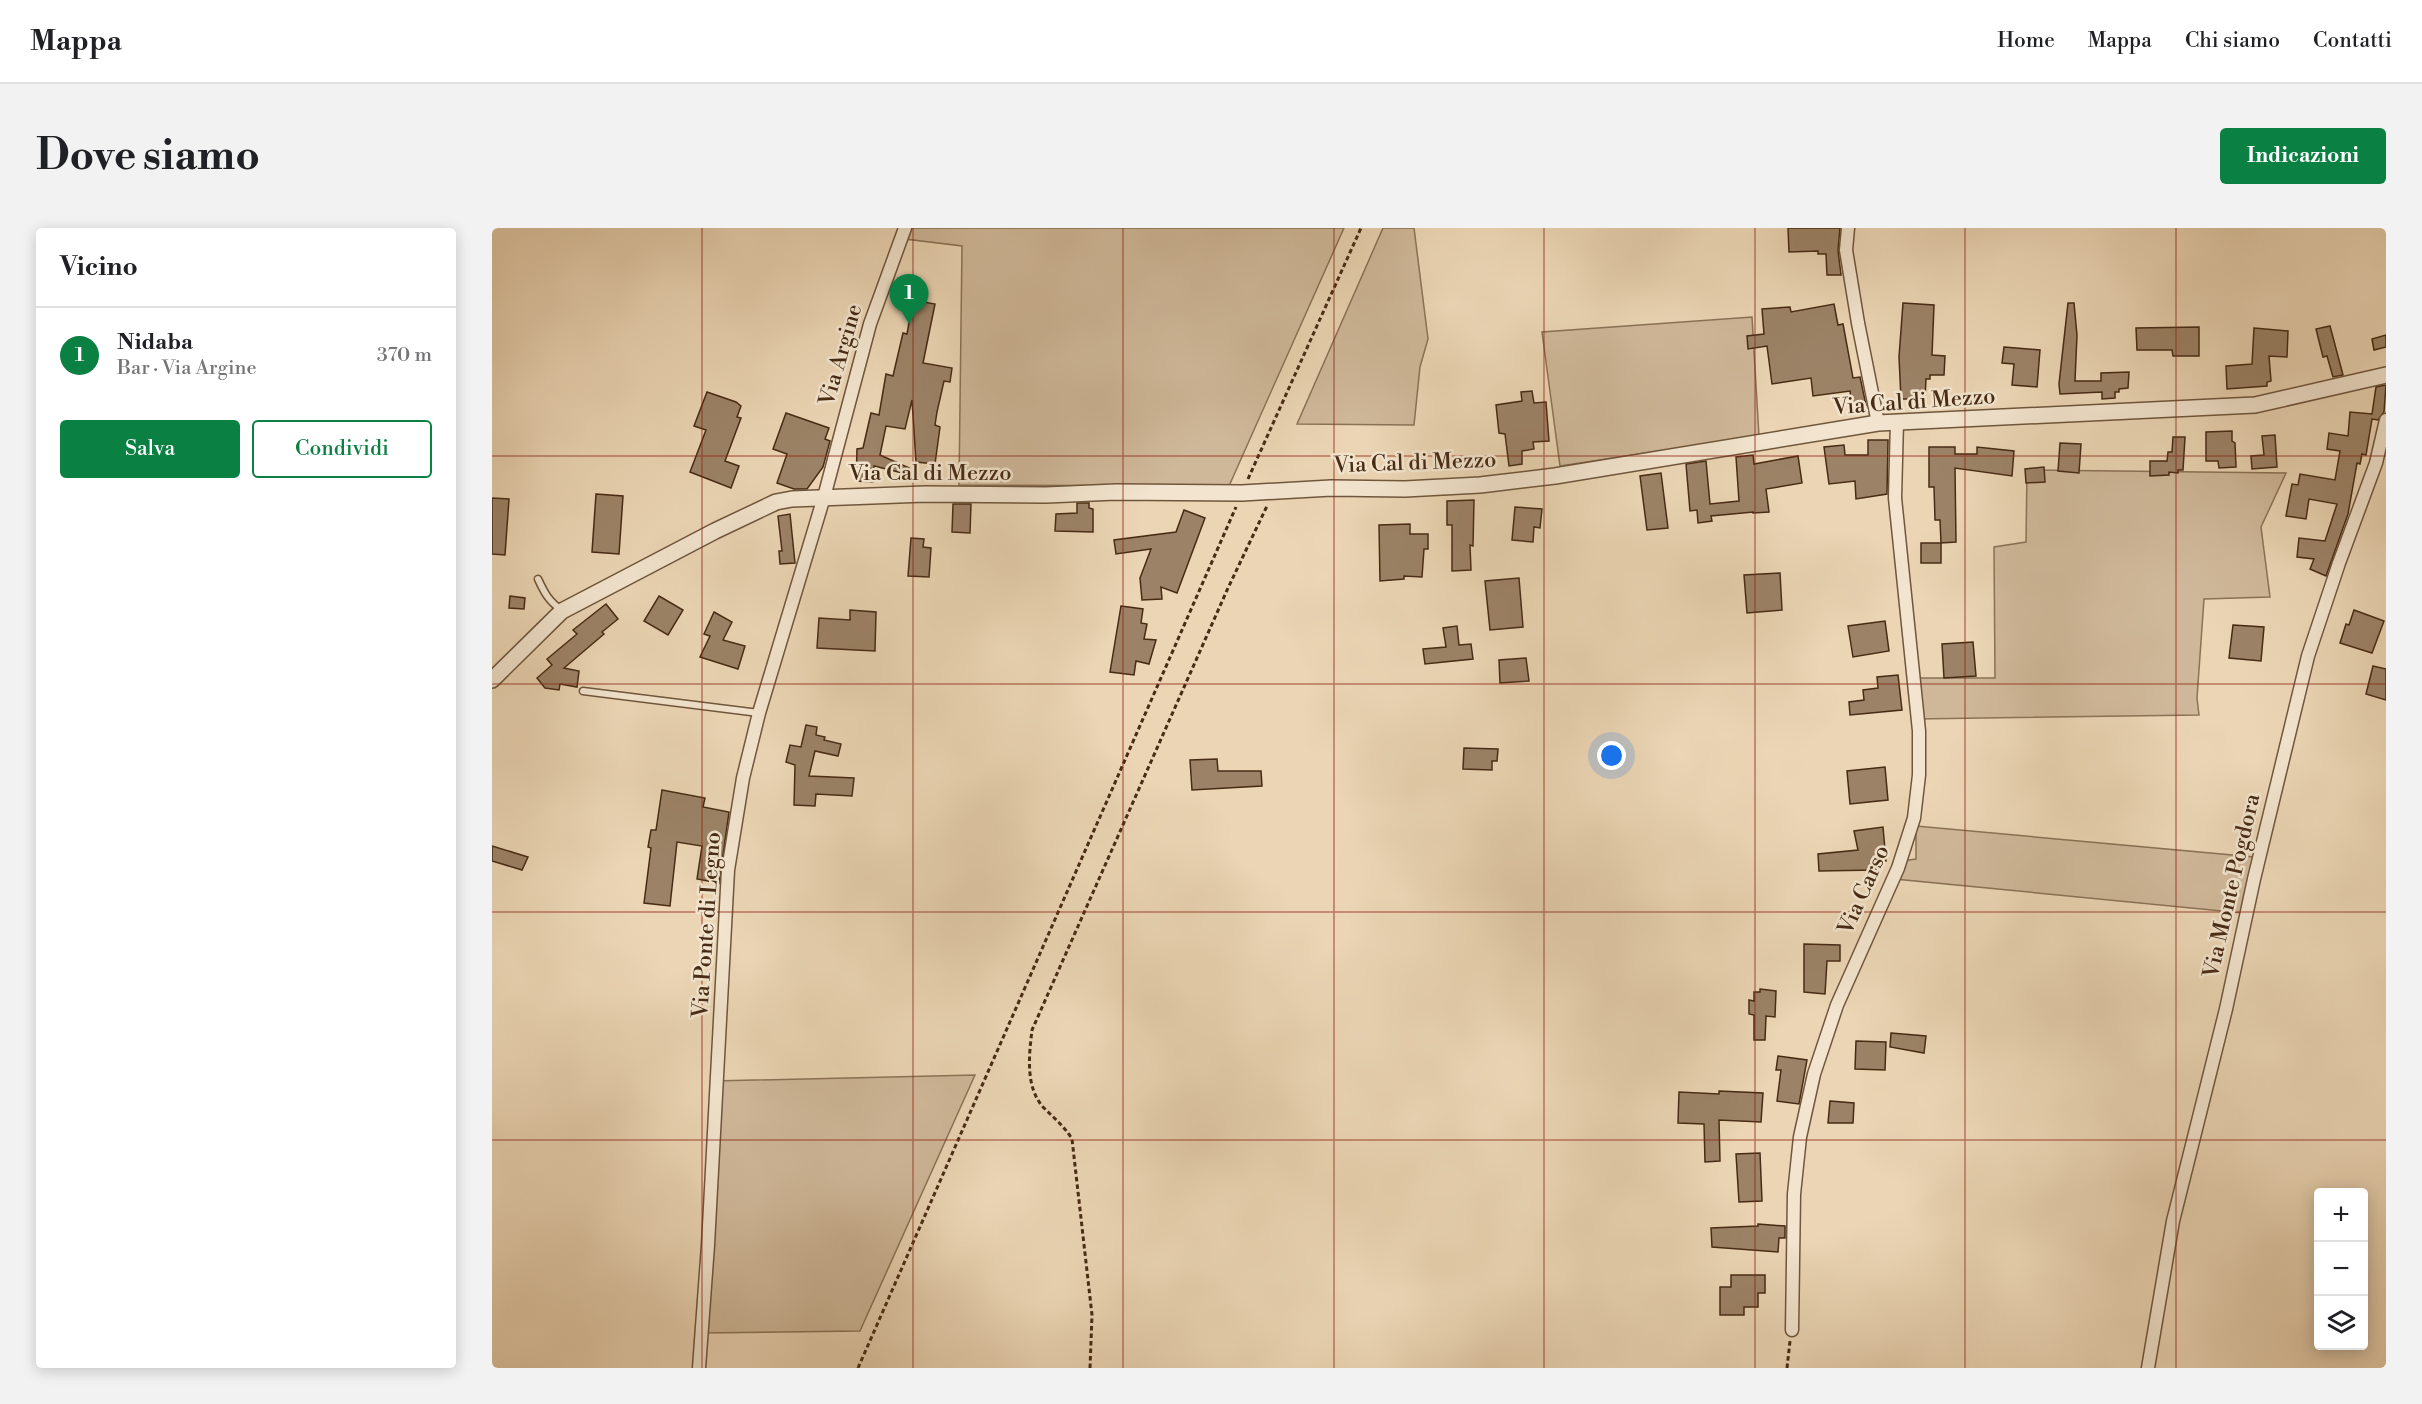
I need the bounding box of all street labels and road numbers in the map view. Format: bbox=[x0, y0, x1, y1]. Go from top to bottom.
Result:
street label: Via Argine bbox=[813, 301, 868, 410]
street label: Via Cal di Mezzo bbox=[1831, 383, 1996, 421]
street label: Via Cal di Mezzo bbox=[1332, 447, 1497, 479]
street label: Via Cal di Mezzo bbox=[847, 460, 1012, 487]
street label: Via Monte Pogdora bbox=[2197, 790, 2267, 982]
street label: Via Ponte di Legno bbox=[687, 831, 727, 1020]
street label: Via Carso bbox=[1832, 841, 1896, 940]

